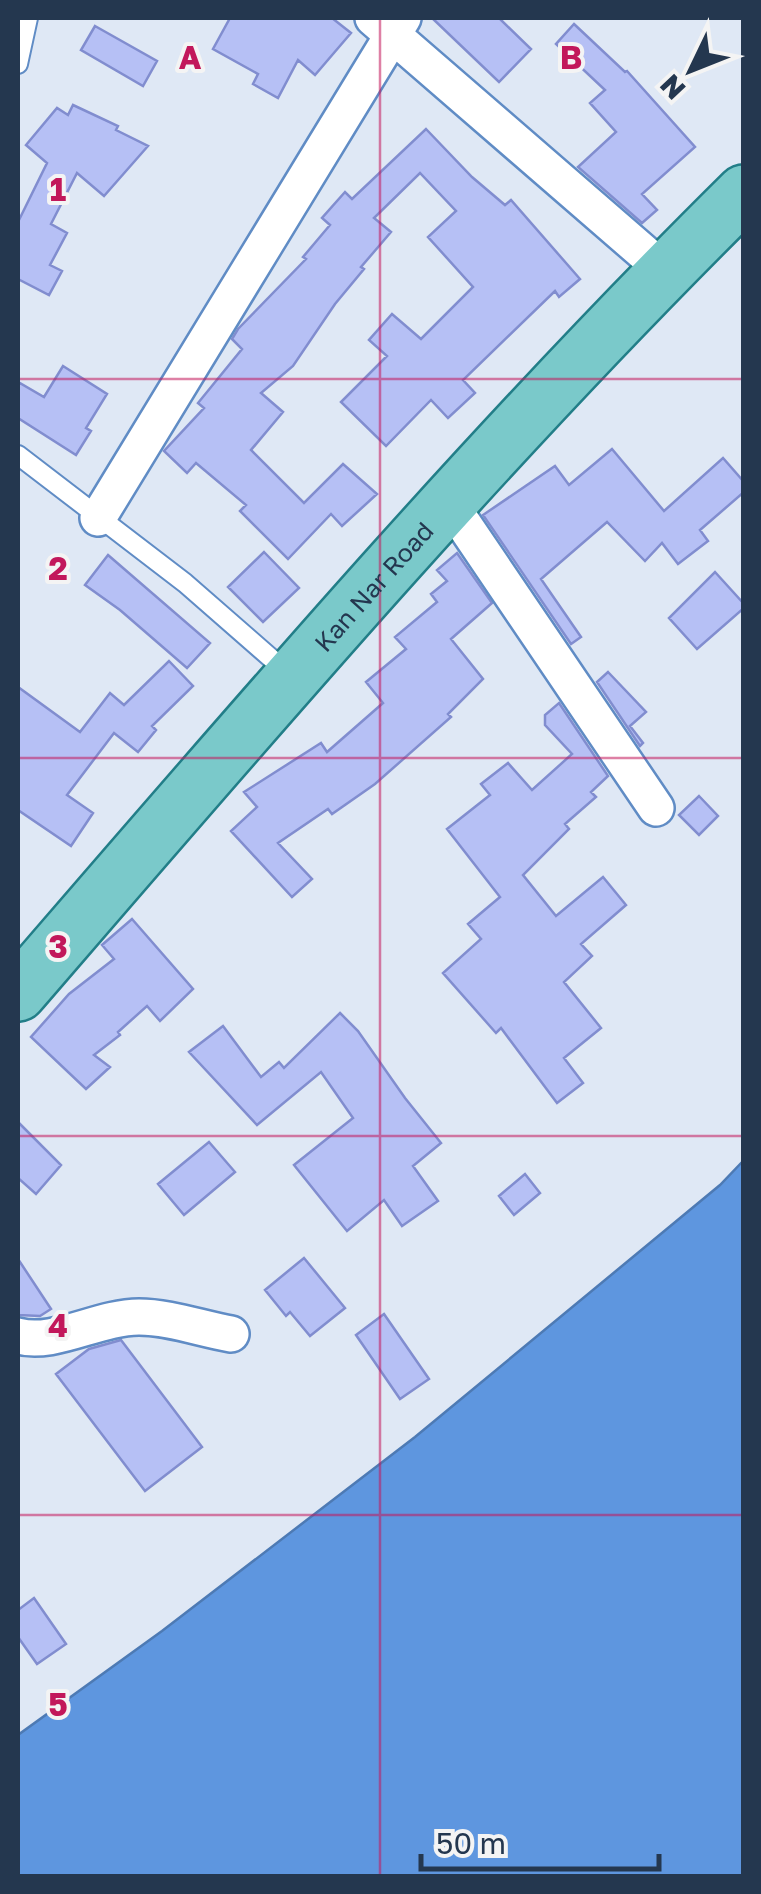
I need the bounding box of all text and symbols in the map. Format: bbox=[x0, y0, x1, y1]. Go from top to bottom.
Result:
north arrow bbox=[641, 20, 741, 120]
text: A bbox=[179, 38, 202, 76]
text: B bbox=[560, 38, 582, 76]
text: N bbox=[653, 68, 692, 106]
text: 1 bbox=[50, 170, 66, 208]
street label: Kan Nar Road bbox=[307, 515, 439, 657]
text: 2 bbox=[48, 549, 68, 587]
text: 3 bbox=[48, 927, 68, 965]
text: 4 bbox=[48, 1306, 68, 1344]
text: 5 bbox=[48, 1685, 68, 1723]
scale bar bbox=[421, 1809, 658, 1871]
text: 50 m bbox=[436, 1825, 506, 1861]

